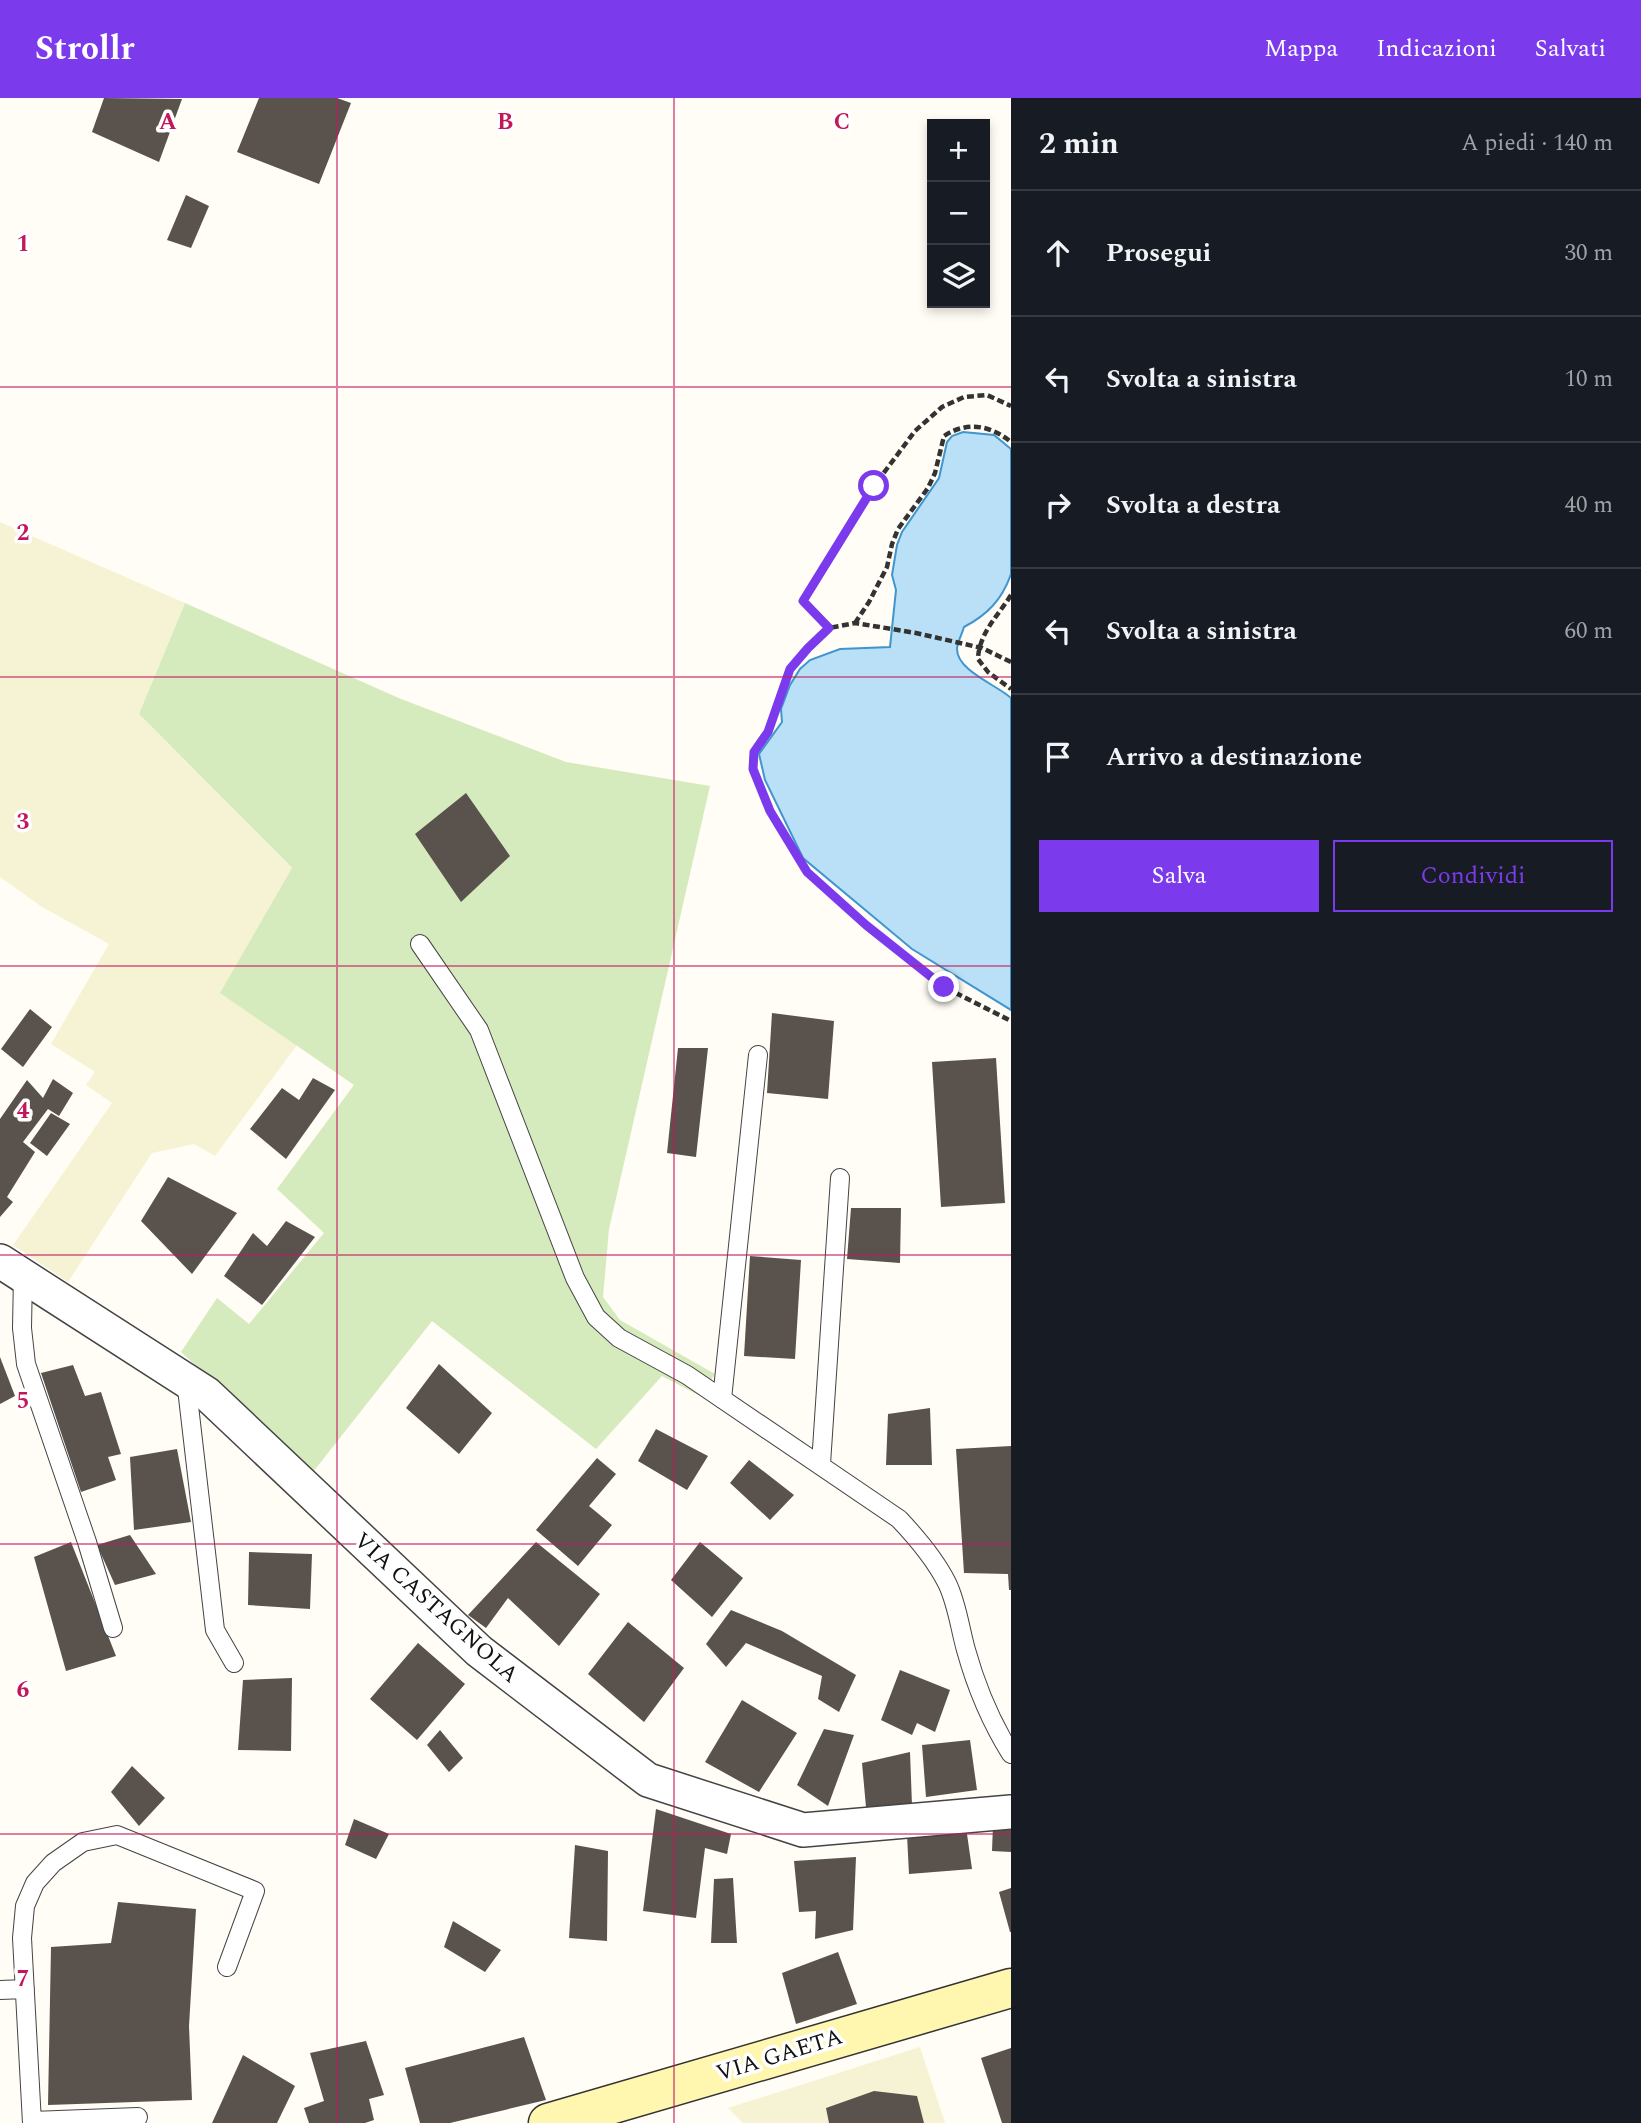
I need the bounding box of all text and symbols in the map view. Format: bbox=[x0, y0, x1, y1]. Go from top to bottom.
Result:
text: Strollr bbox=[35, 24, 135, 74]
text: Mappa bbox=[1264, 31, 1338, 67]
text: Indicazioni bbox=[1376, 31, 1497, 67]
text: Salvati bbox=[1535, 31, 1606, 67]
text: A bbox=[159, 105, 177, 140]
text: B bbox=[497, 105, 513, 140]
text: C bbox=[834, 105, 850, 140]
map controls bbox=[927, 119, 990, 308]
button: + bbox=[927, 119, 990, 182]
text: 2 min bbox=[1039, 121, 1119, 167]
text: A piedi · 140 m bbox=[1461, 126, 1613, 161]
button: − bbox=[927, 182, 990, 245]
text: 1 bbox=[17, 227, 29, 262]
text: Prosegui bbox=[1106, 233, 1211, 273]
icon: ahead bbox=[1039, 234, 1077, 272]
text: 30 m bbox=[1564, 236, 1613, 271]
button: layers bbox=[927, 245, 990, 308]
text: Svolta a sinistra bbox=[1106, 359, 1297, 399]
icon: left bbox=[1039, 360, 1077, 398]
text: 10 m bbox=[1564, 362, 1613, 397]
route start bbox=[858, 470, 889, 501]
text: Svolta a destra bbox=[1106, 485, 1280, 525]
icon: right bbox=[1039, 486, 1077, 524]
text: 40 m bbox=[1564, 488, 1613, 523]
text: 2 bbox=[17, 516, 30, 551]
text: Svolta a sinistra bbox=[1106, 611, 1297, 651]
icon: left bbox=[1039, 612, 1077, 650]
text: 60 m bbox=[1564, 614, 1613, 649]
text: Arrivo a destinazione bbox=[1106, 737, 1362, 777]
icon: arrive bbox=[1039, 738, 1077, 776]
text: 3 bbox=[17, 805, 30, 840]
button: Salva bbox=[1039, 840, 1319, 912]
button: Condividi bbox=[1333, 840, 1613, 912]
route end bbox=[928, 971, 959, 1002]
text: 4 bbox=[17, 1094, 30, 1129]
text: 5 bbox=[17, 1384, 29, 1419]
street label: VIA CASTAGNOLA bbox=[346, 1524, 526, 1692]
text: 6 bbox=[17, 1673, 30, 1708]
text: 7 bbox=[17, 1962, 29, 1997]
street label: VIA GAETA bbox=[712, 2020, 847, 2091]

